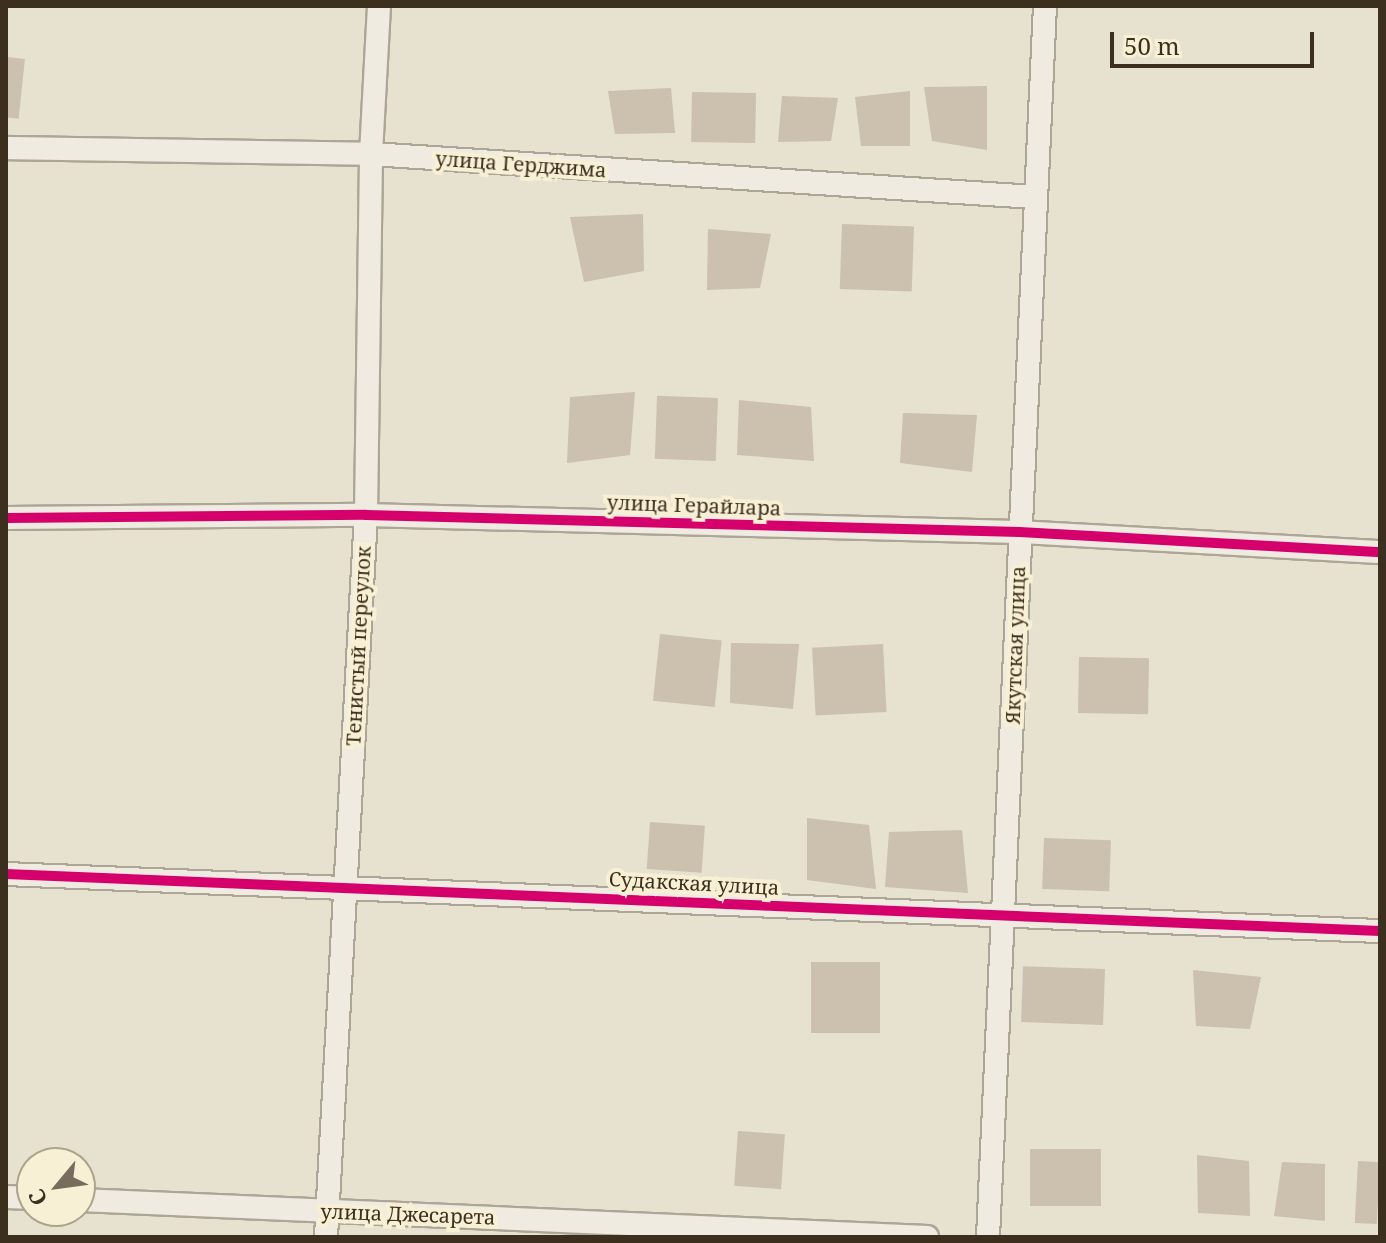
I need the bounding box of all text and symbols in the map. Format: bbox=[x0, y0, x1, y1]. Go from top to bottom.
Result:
scale bar bbox=[1114, 16, 1318, 66]
text: 50 m bbox=[1124, 29, 1180, 62]
street label: улица Герджима bbox=[435, 146, 607, 182]
street label: улица Герайлара bbox=[606, 490, 782, 520]
street label: Тенистый переулок bbox=[341, 546, 375, 746]
street label: Якутская улица bbox=[1000, 565, 1030, 725]
street label: Судакская улица bbox=[608, 867, 780, 899]
north arrow bbox=[16, 1147, 96, 1227]
text: С bbox=[20, 1184, 53, 1211]
street label: улица Джесарета bbox=[320, 1199, 496, 1229]

